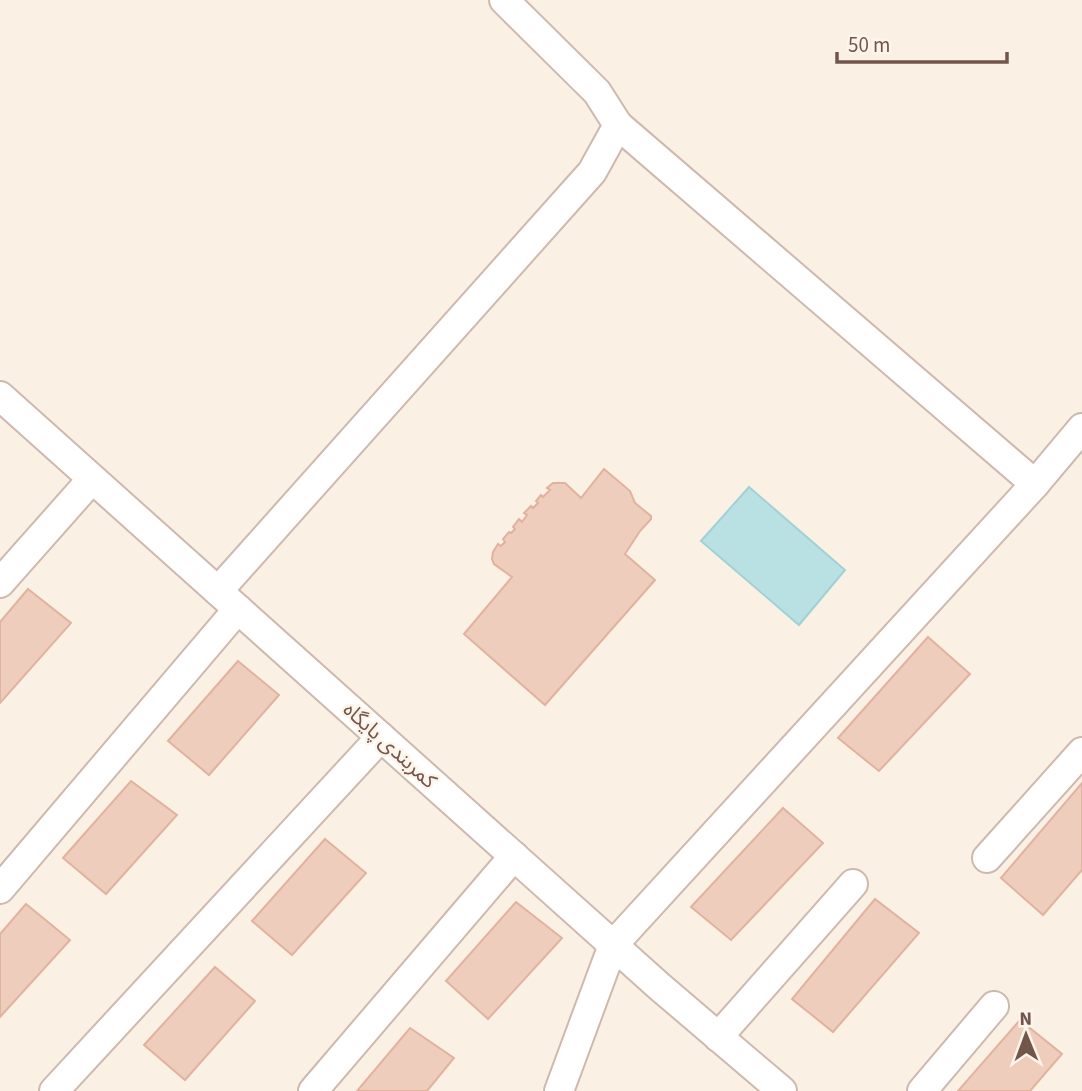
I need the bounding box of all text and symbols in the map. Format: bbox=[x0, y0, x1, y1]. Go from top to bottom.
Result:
scale bar bbox=[837, 21, 1007, 65]
text: 50 m bbox=[848, 30, 890, 60]
street label: کمربندی پایگاه bbox=[337, 695, 444, 795]
north arrow bbox=[991, 1000, 1061, 1070]
text: N bbox=[1019, 1006, 1032, 1033]

